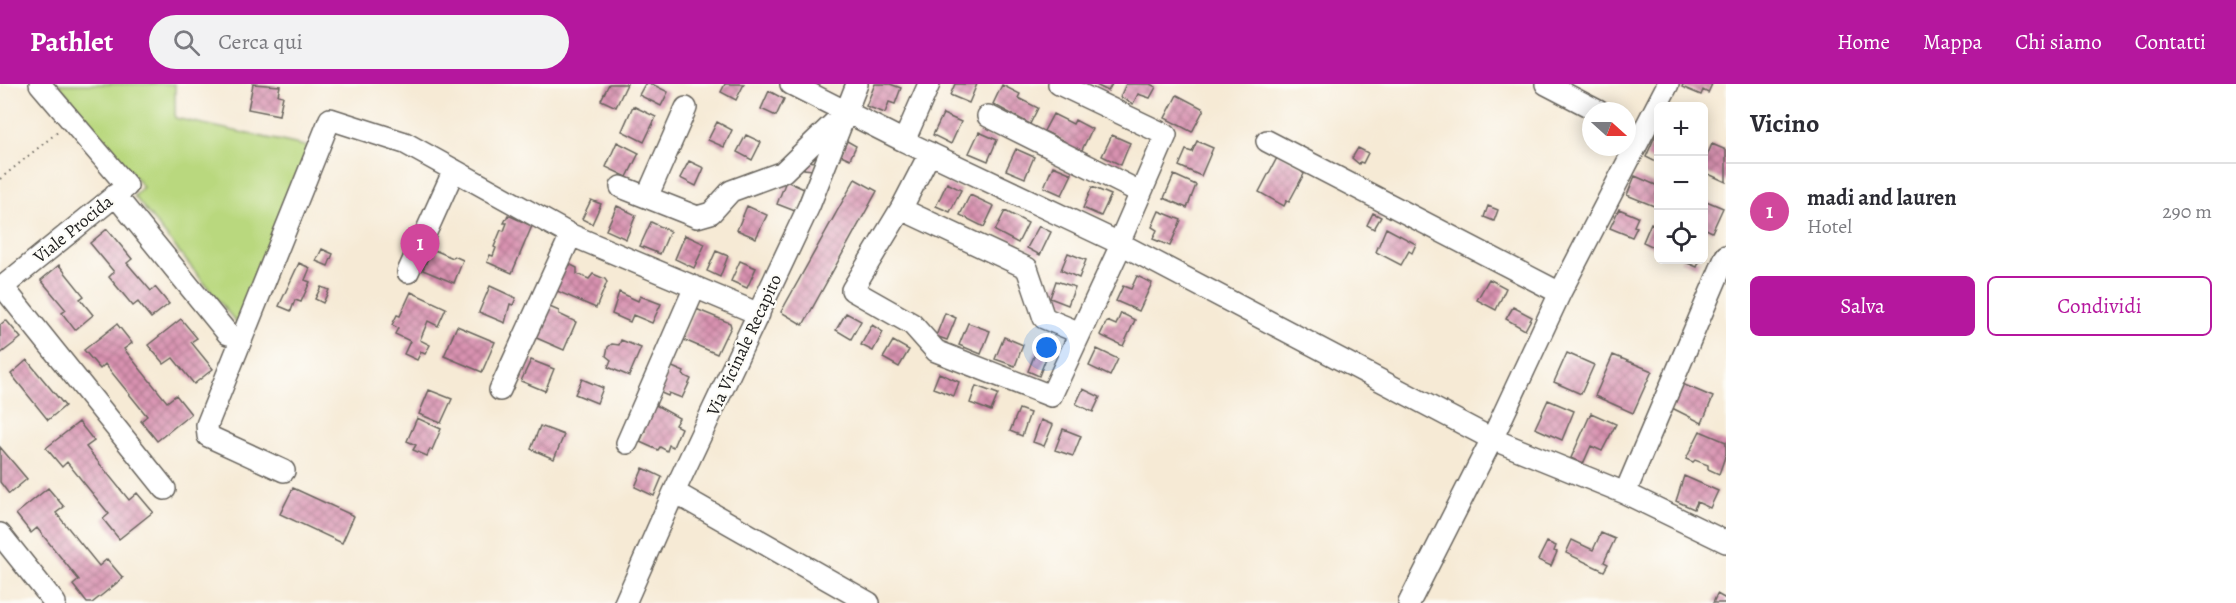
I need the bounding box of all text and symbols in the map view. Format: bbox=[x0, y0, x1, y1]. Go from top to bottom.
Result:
search box bbox=[149, 15, 569, 69]
text: Pathlet bbox=[30, 23, 113, 61]
icon: search bbox=[170, 26, 203, 59]
text: Cerca qui bbox=[218, 27, 303, 57]
text: Home bbox=[1837, 28, 1890, 56]
text: Mappa bbox=[1923, 28, 1982, 56]
text: Chi siamo bbox=[2015, 28, 2102, 56]
text: Contatti bbox=[2135, 28, 2206, 56]
north arrow bbox=[1582, 102, 1636, 156]
map controls bbox=[1654, 102, 1708, 264]
button: + bbox=[1654, 102, 1708, 156]
text: Vicino bbox=[1750, 106, 1819, 141]
button: − bbox=[1654, 156, 1708, 210]
text: madi and lauren bbox=[1807, 183, 1957, 213]
street label: Viale Procida bbox=[27, 189, 118, 269]
text: 1 bbox=[1766, 198, 1773, 225]
text: 290 m bbox=[2162, 198, 2212, 225]
button: locate bbox=[1654, 210, 1708, 264]
text: Hotel bbox=[1807, 213, 1852, 240]
pin: 1 bbox=[400, 224, 440, 274]
street label: Via Vicinale Recapito bbox=[700, 270, 787, 421]
button: Salva bbox=[1750, 276, 1975, 336]
button: Condividi bbox=[1987, 276, 2212, 336]
your location bbox=[1032, 333, 1061, 362]

